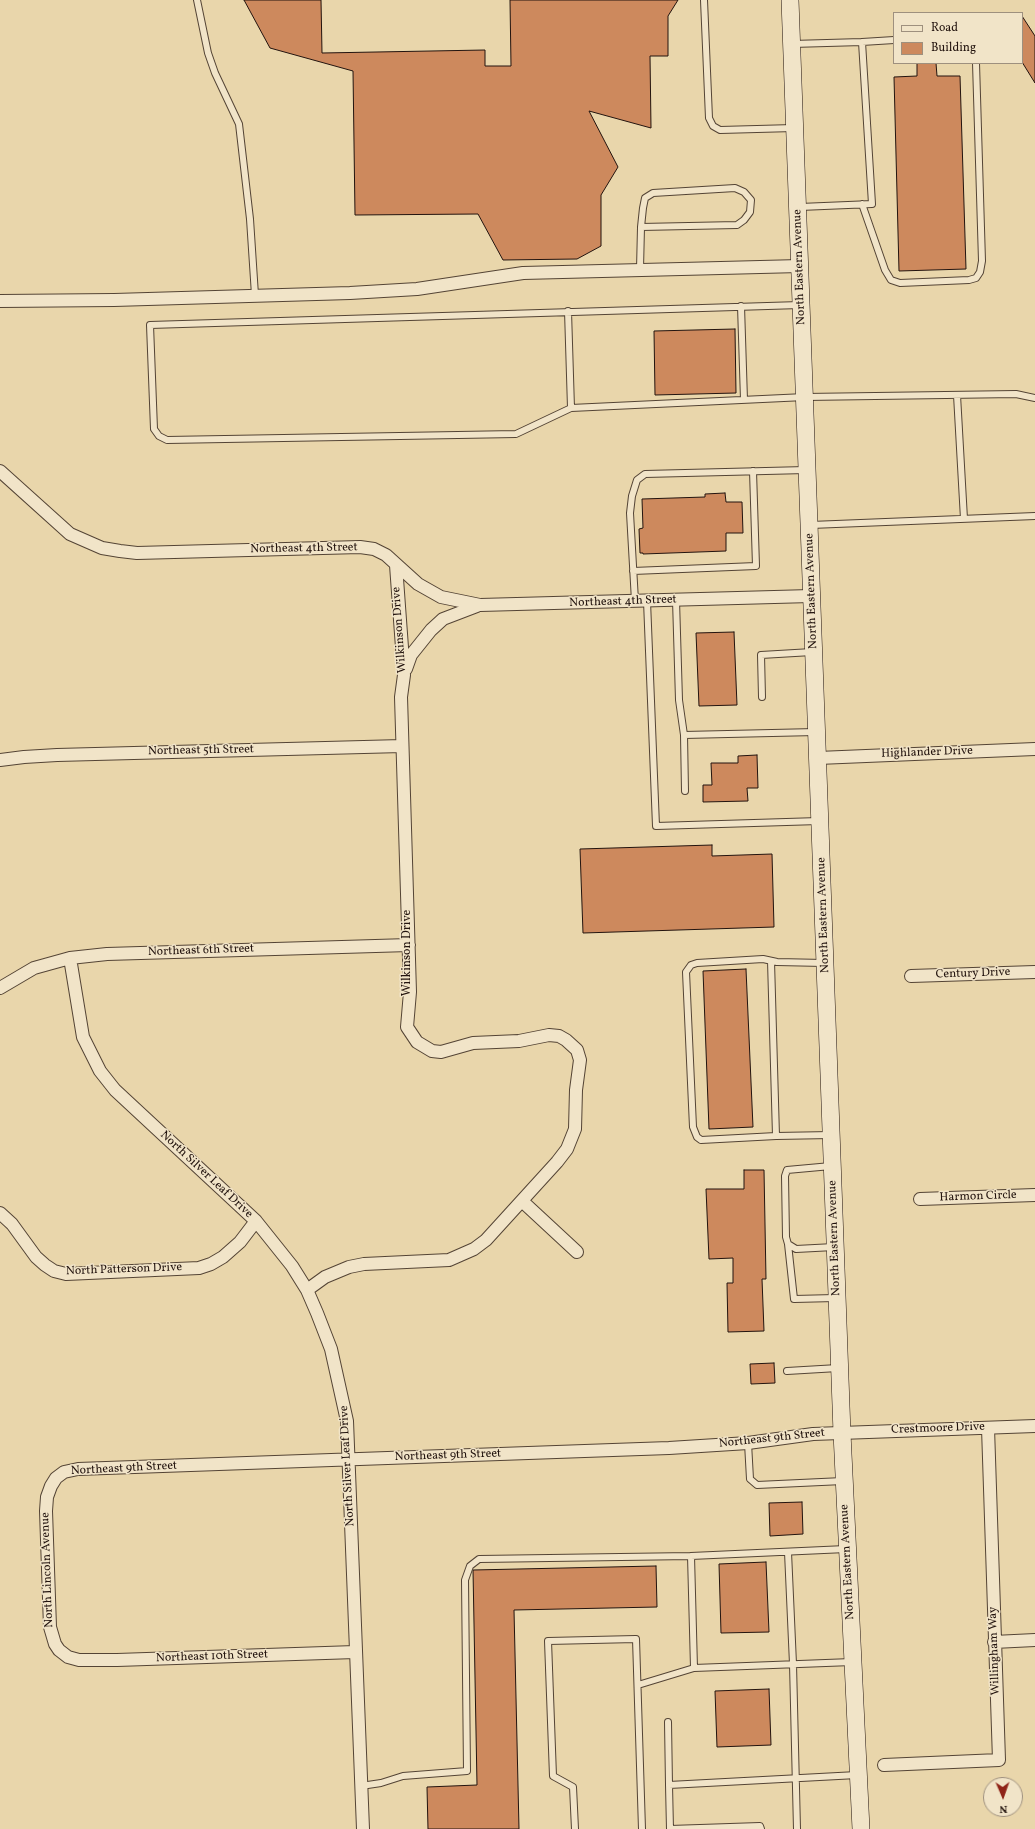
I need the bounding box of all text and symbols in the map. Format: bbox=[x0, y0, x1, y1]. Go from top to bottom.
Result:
legend bbox=[893, 12, 1023, 64]
text: Road bbox=[931, 20, 958, 36]
text: Building bbox=[931, 40, 976, 56]
street label: North Eastern Avenue bbox=[791, 209, 809, 325]
street label: North Eastern Avenue bbox=[803, 533, 821, 649]
street label: Northeast 4th Street bbox=[250, 541, 358, 557]
street label: Wilkinson Drive bbox=[390, 586, 410, 674]
street label: Northeast 4th Street bbox=[569, 593, 677, 611]
street label: Northeast 5th Street bbox=[148, 743, 254, 759]
street label: Highlander Drive bbox=[881, 744, 973, 762]
street label: North Eastern Avenue bbox=[815, 857, 833, 973]
street label: Wilkinson Drive bbox=[401, 910, 415, 996]
street label: Northeast 6th Street bbox=[148, 942, 254, 960]
street label: Century Drive bbox=[935, 965, 1011, 983]
street label: North Silver Leaf Drive bbox=[157, 1128, 255, 1222]
street label: North Eastern Avenue bbox=[826, 1180, 844, 1296]
street label: Harmon Circle bbox=[939, 1188, 1017, 1206]
street label: North Patterson Drive bbox=[66, 1261, 182, 1279]
street label: North Silver Leaf Drive bbox=[338, 1405, 358, 1527]
street label: Crestmoore Drive bbox=[891, 1420, 985, 1438]
street label: Northeast 9th Street bbox=[718, 1426, 826, 1452]
street label: Northeast 9th Street bbox=[395, 1447, 501, 1465]
street label: Northeast 9th Street bbox=[70, 1459, 178, 1479]
street label: North Eastern Avenue bbox=[838, 1504, 858, 1620]
street label: North Lincoln Avenue bbox=[39, 1512, 57, 1628]
street label: Willingham Way bbox=[986, 1606, 1004, 1696]
street label: Northeast 10th Street bbox=[156, 1648, 268, 1666]
north arrow bbox=[983, 1777, 1023, 1817]
text: N bbox=[999, 1801, 1008, 1816]

